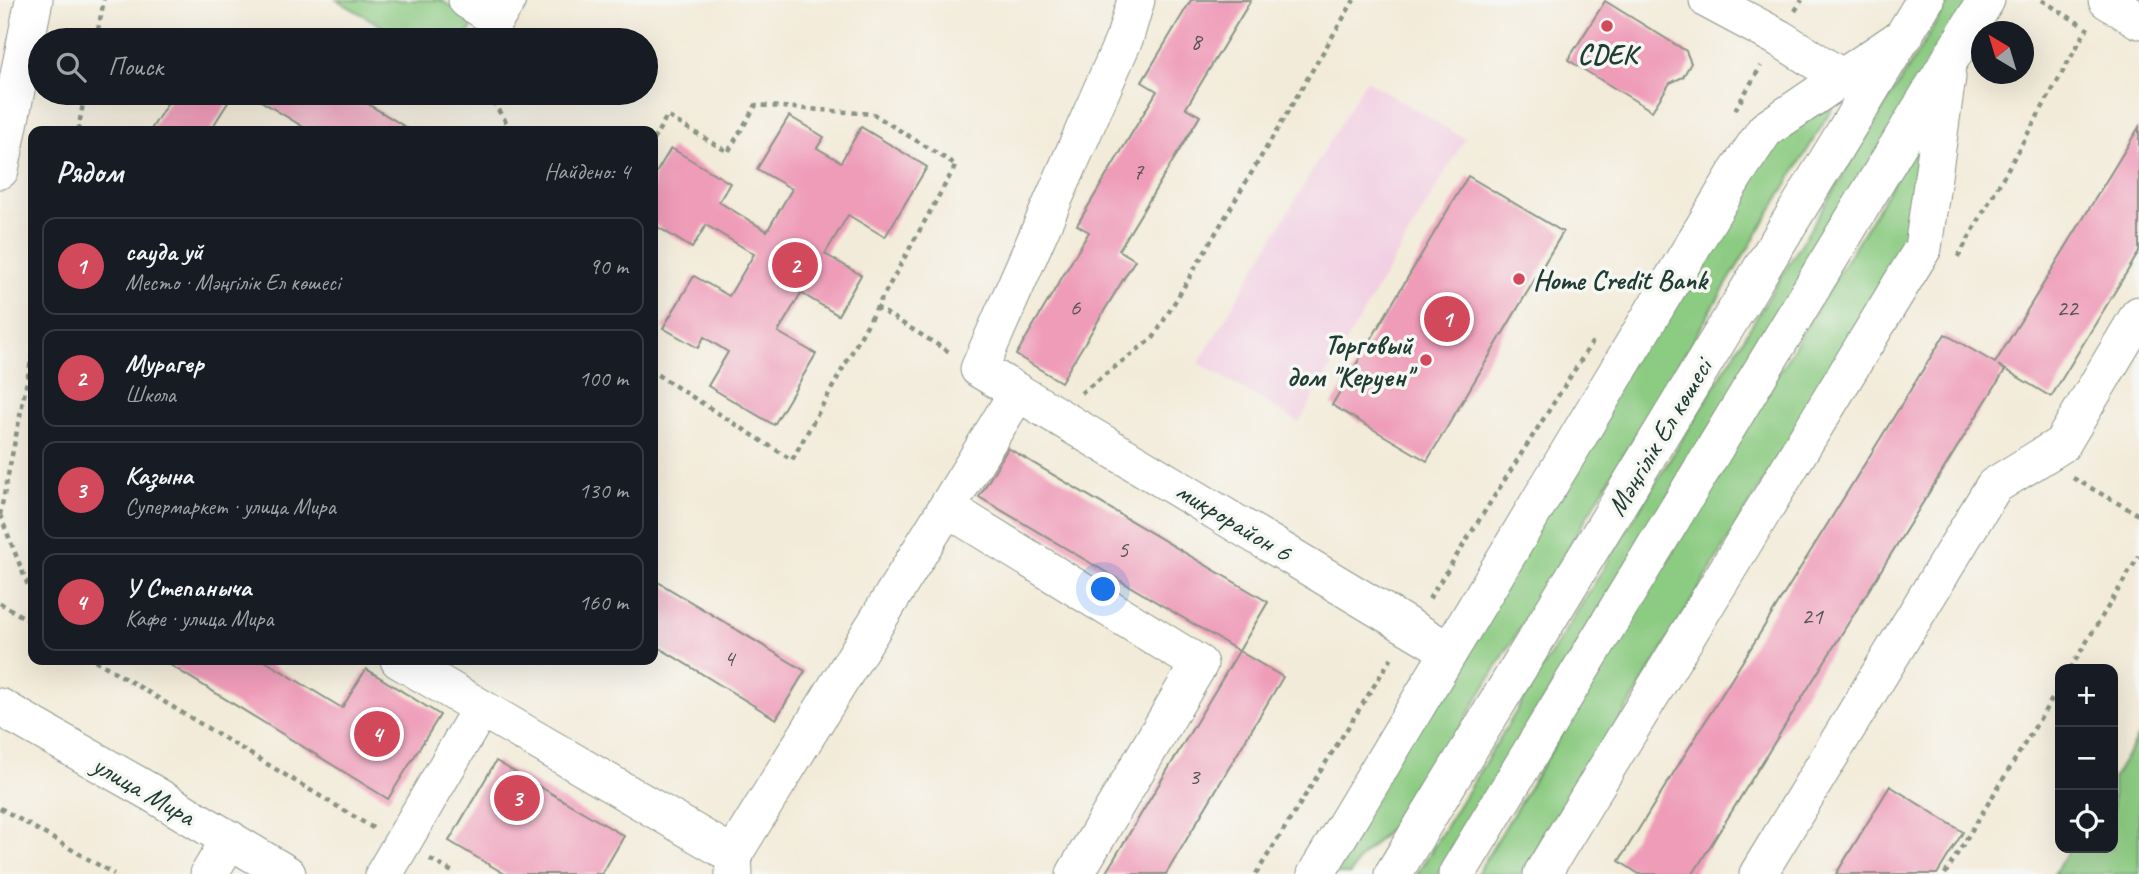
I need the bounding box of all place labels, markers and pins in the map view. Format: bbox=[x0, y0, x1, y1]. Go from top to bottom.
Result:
marker: CDEK bbox=[1599, 18, 1615, 34]
place label: CDEK bbox=[1578, 37, 1641, 72]
pin: 2 bbox=[772, 239, 818, 291]
place label: Home Credit Bank bbox=[1533, 262, 1709, 297]
marker: Home Credit Bank bbox=[1511, 271, 1527, 287]
pin: 1 bbox=[1424, 293, 1470, 345]
place label: Торговый дом "Керуен" bbox=[1286, 327, 1418, 395]
marker: Торговый дом "Керуен" bbox=[1418, 352, 1434, 368]
pin: 4 bbox=[354, 708, 400, 760]
pin: 3 bbox=[494, 772, 540, 824]

